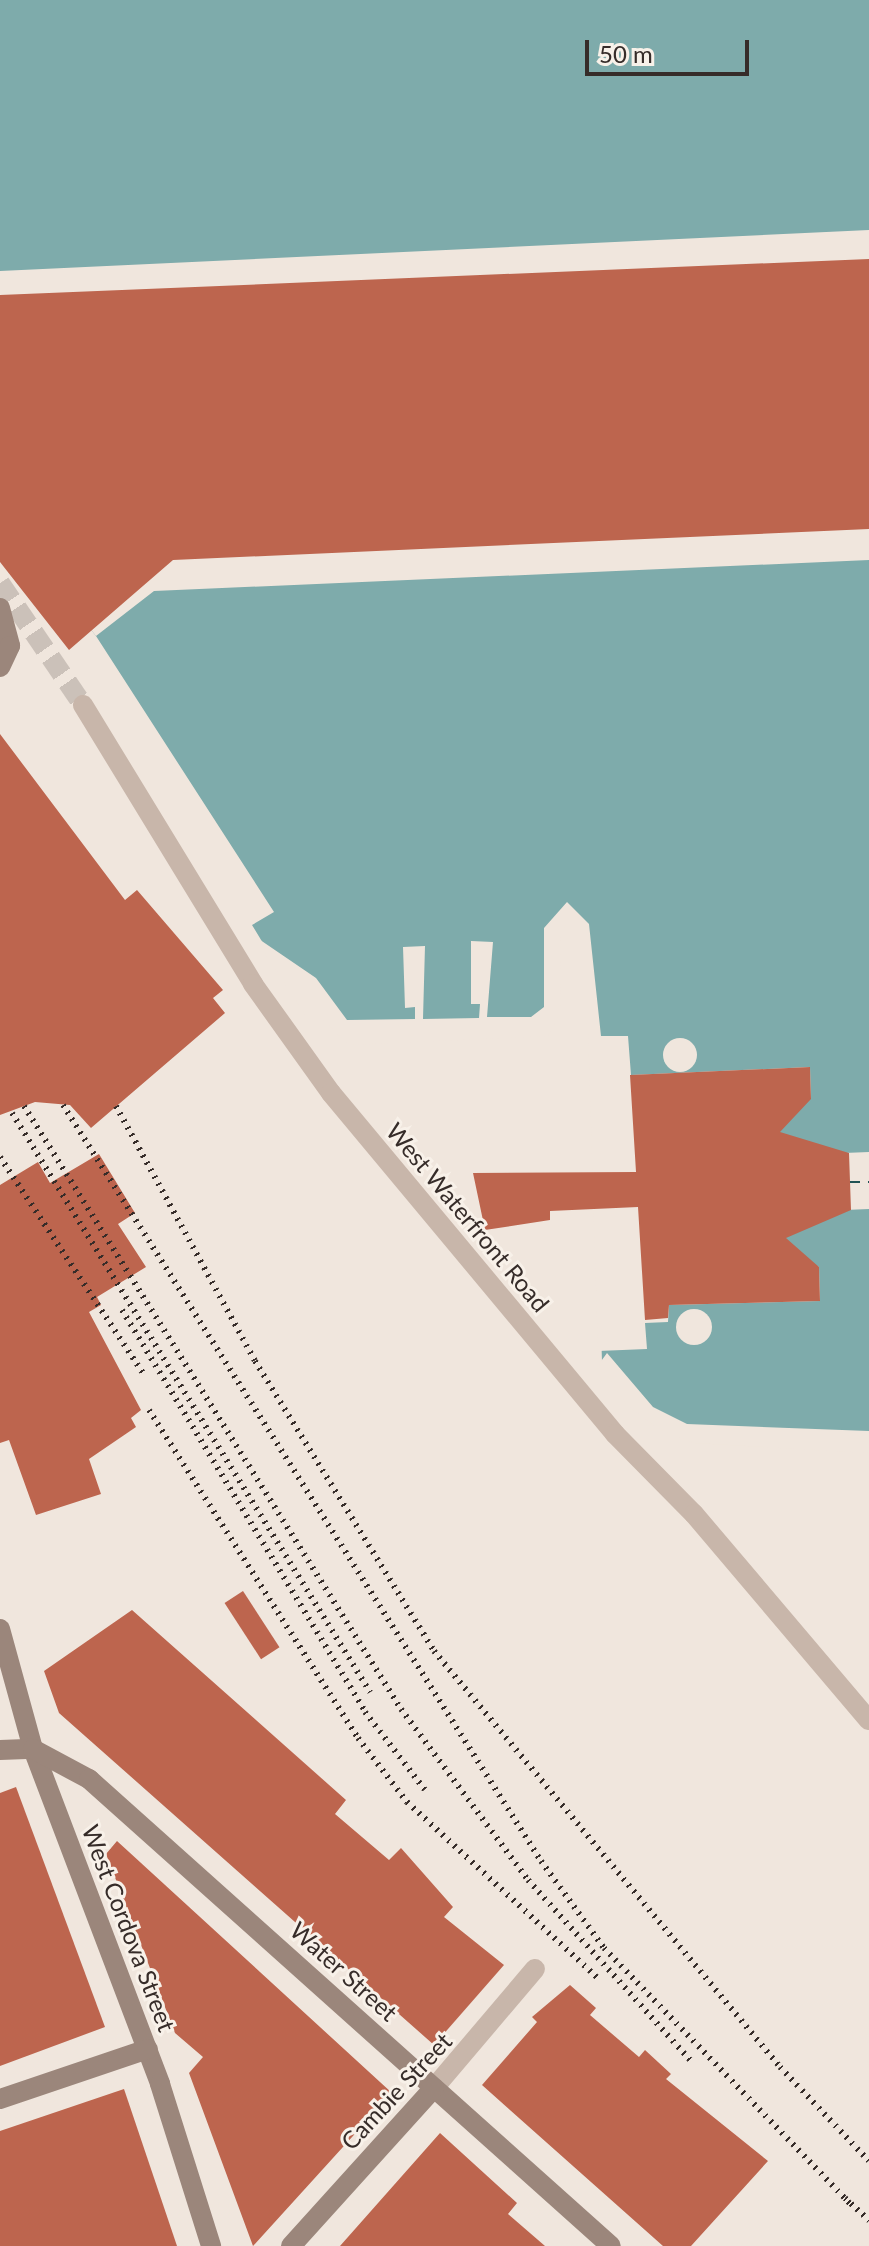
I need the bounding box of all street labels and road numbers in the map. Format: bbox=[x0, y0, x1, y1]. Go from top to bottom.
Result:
street label: West Waterfront Road bbox=[380, 1117, 556, 1317]
street label: West Cordova Street bbox=[76, 1821, 182, 2035]
street label: Water Street bbox=[284, 1915, 404, 2027]
street label: Cambie Street bbox=[335, 2027, 457, 2155]

